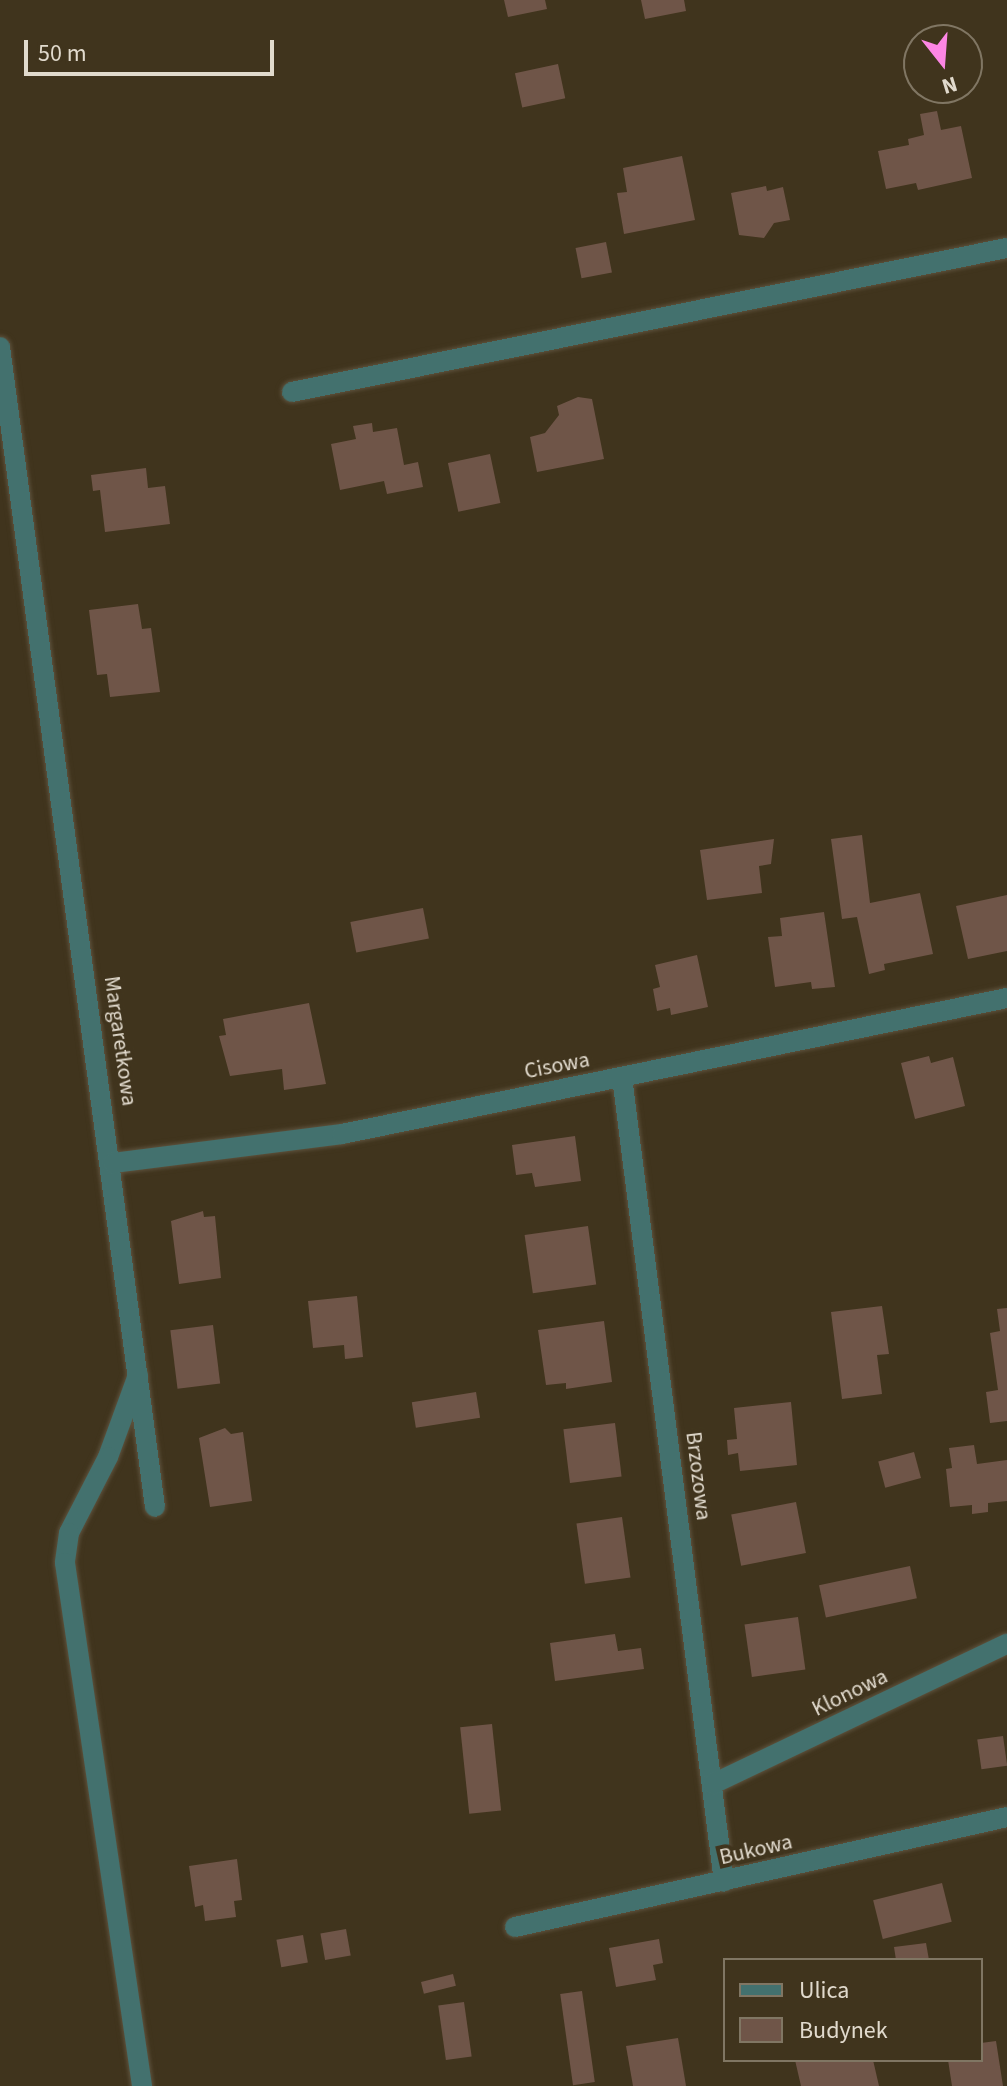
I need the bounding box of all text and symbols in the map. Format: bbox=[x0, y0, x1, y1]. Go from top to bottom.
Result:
scale bar bbox=[28, 24, 278, 74]
north arrow bbox=[903, 24, 983, 104]
text: 50 m bbox=[38, 36, 87, 71]
text: N bbox=[938, 68, 961, 102]
street label: Margaretkowa bbox=[98, 974, 142, 1108]
street label: Cisowa bbox=[522, 1047, 592, 1085]
street label: Brzozowa bbox=[679, 1430, 717, 1522]
street label: Klonowa bbox=[808, 1663, 892, 1723]
street label: Bukowa bbox=[717, 1829, 795, 1871]
legend bbox=[723, 1958, 983, 2062]
text: Ulica bbox=[799, 1973, 849, 2008]
text: Budynek bbox=[799, 2013, 888, 2048]

